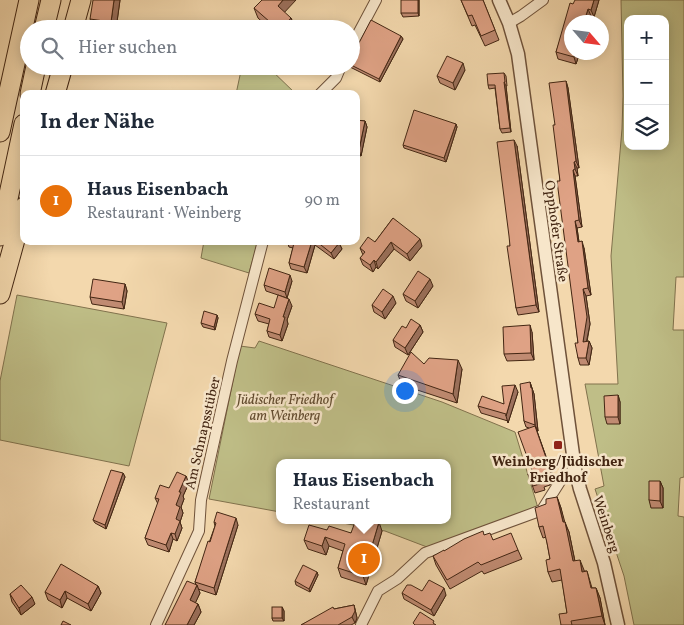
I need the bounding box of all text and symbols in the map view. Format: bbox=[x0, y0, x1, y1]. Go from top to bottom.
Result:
north arrow bbox=[564, 15, 609, 60]
map controls bbox=[624, 15, 669, 150]
button: + bbox=[624, 15, 669, 60]
search box bbox=[20, 20, 360, 75]
icon: search bbox=[38, 34, 66, 62]
text: Hier suchen bbox=[78, 35, 177, 61]
button: − bbox=[624, 60, 669, 105]
button: layers bbox=[624, 105, 669, 150]
text: In der Nähe bbox=[40, 108, 155, 137]
text: Haus Eisenbach bbox=[87, 177, 229, 203]
street label: Opphofer Straße bbox=[539, 179, 572, 284]
text: 1 bbox=[53, 190, 59, 212]
text: 90 m bbox=[304, 190, 340, 212]
text: Restaurant · Weinberg bbox=[87, 203, 242, 225]
street label: Am Schnapsstüber bbox=[181, 375, 226, 492]
your location bbox=[392, 378, 418, 404]
park label: Jüdischer Friedhof am Weinberg bbox=[235, 391, 336, 426]
marker: Weinberg/Jüdischer Friedhof bbox=[552, 439, 564, 451]
place label: Weinberg/Jüdischer Friedhof bbox=[492, 453, 624, 488]
popup bbox=[276, 459, 451, 524]
text: Haus Eisenbach bbox=[293, 468, 434, 494]
street label: Weinberg bbox=[587, 493, 624, 556]
text: Restaurant bbox=[293, 494, 370, 516]
pin: 1 bbox=[348, 540, 380, 578]

